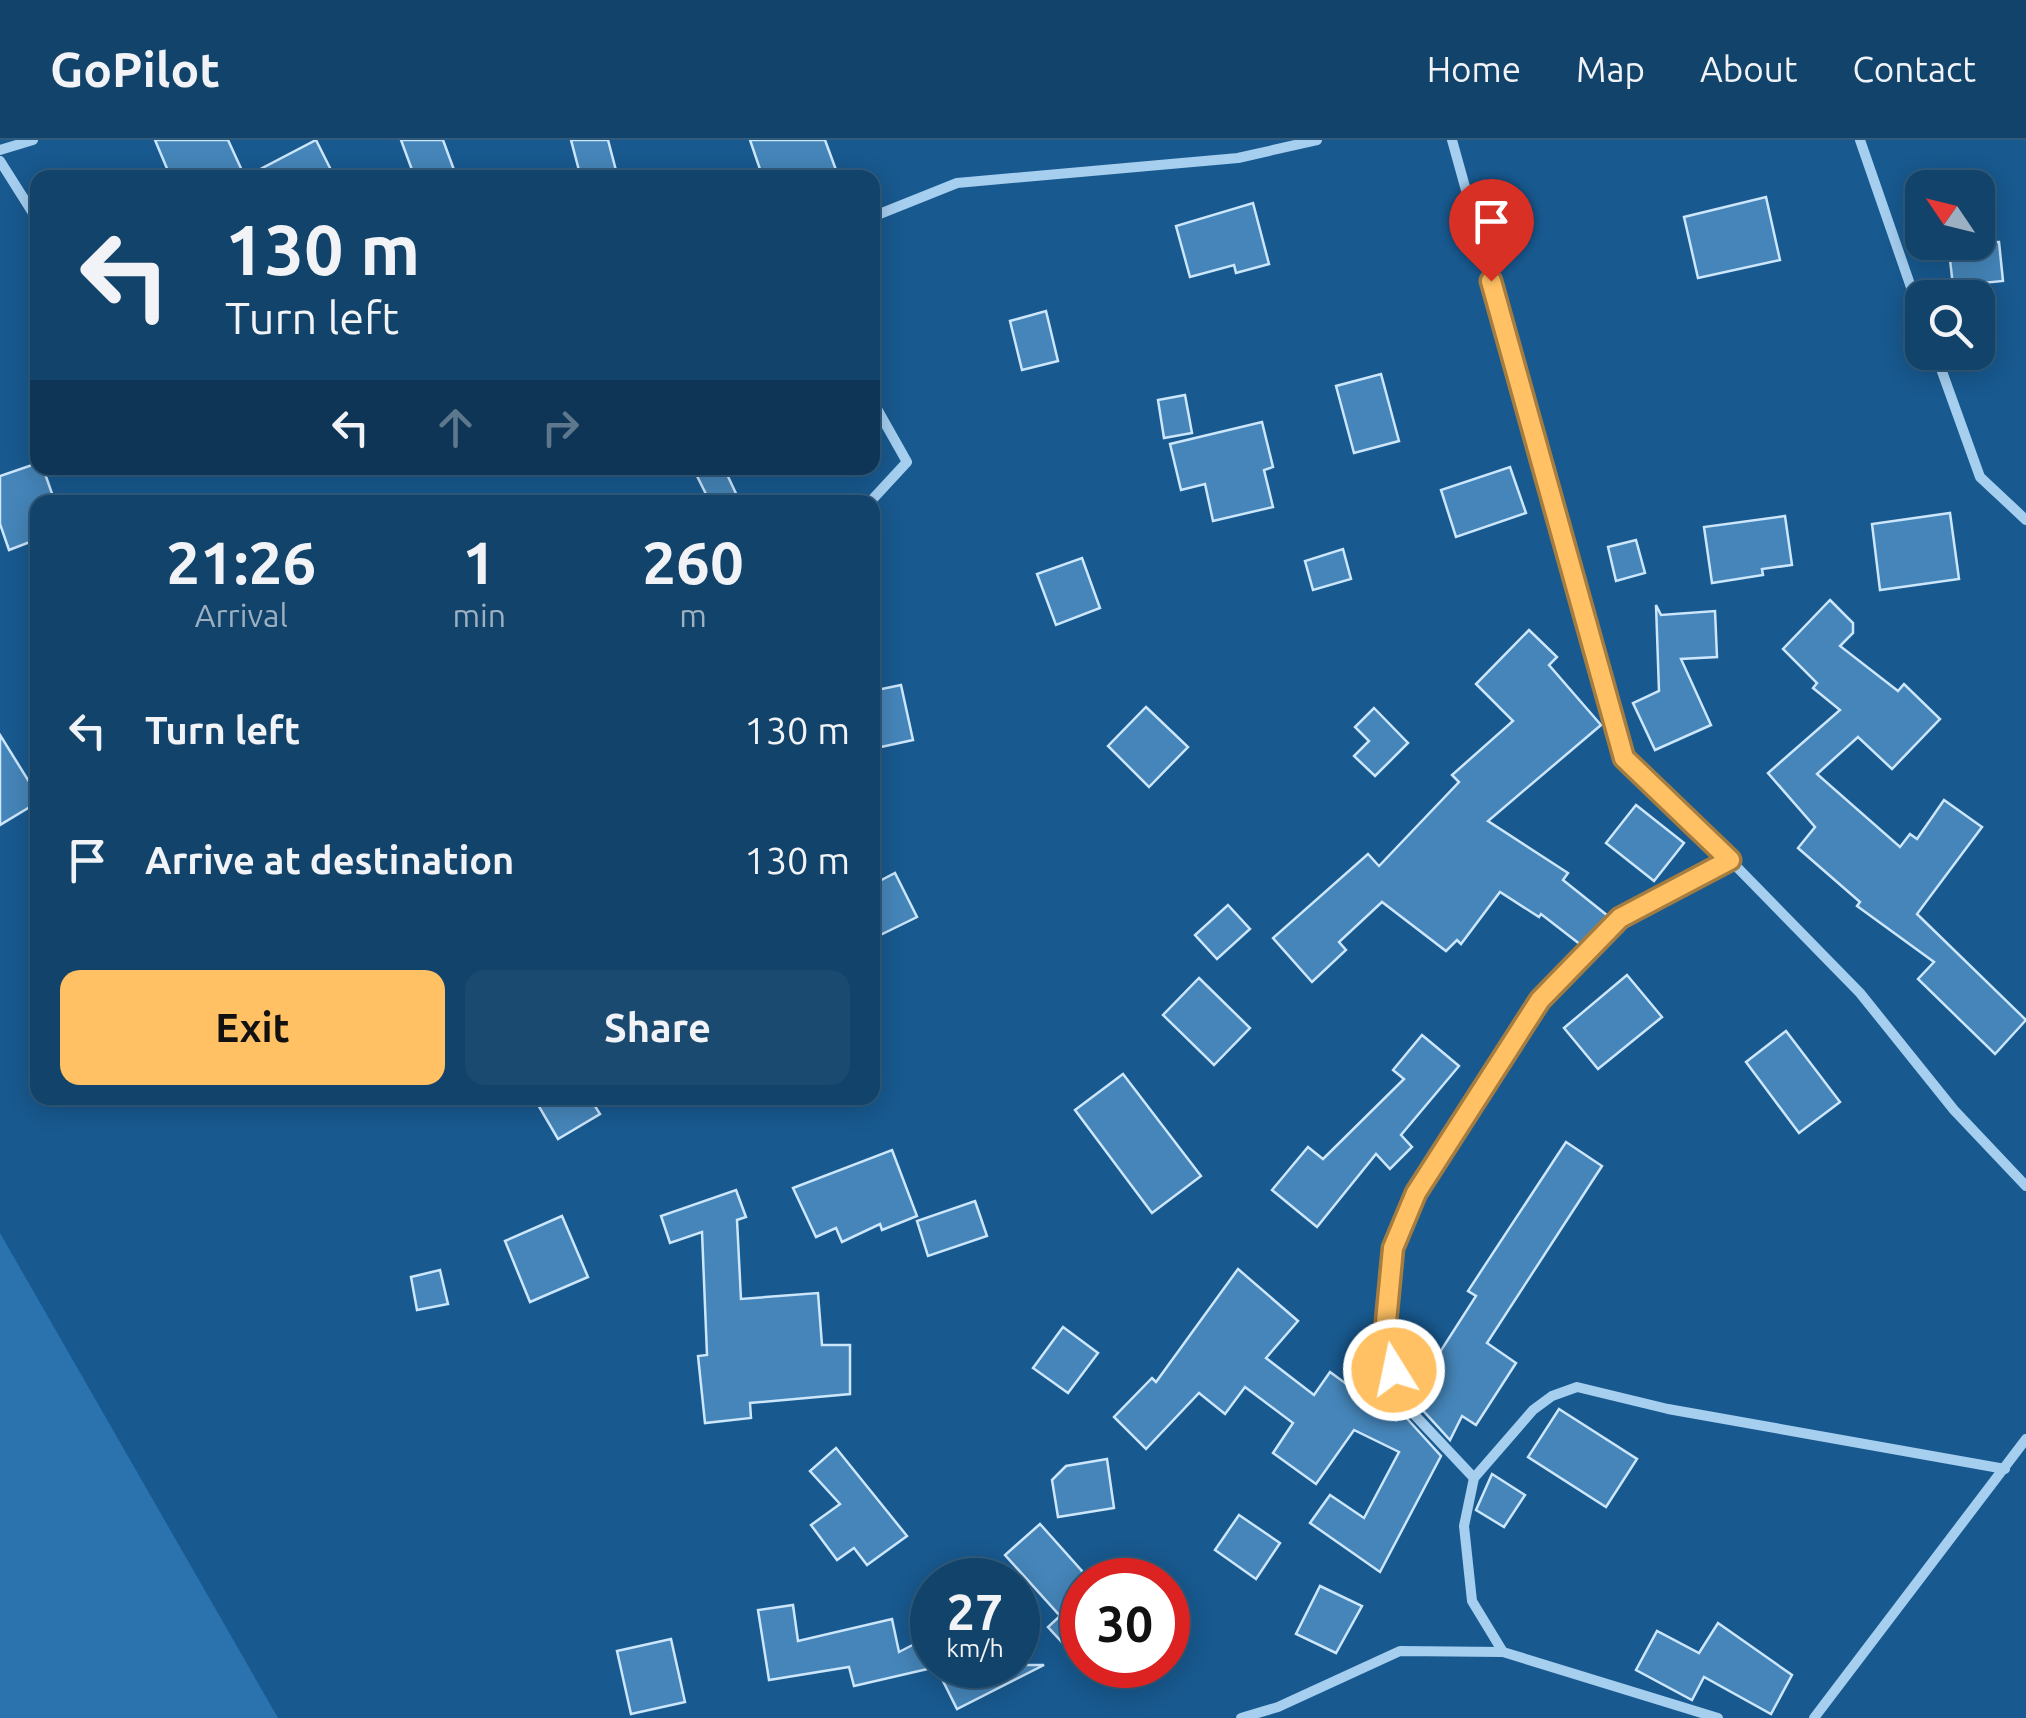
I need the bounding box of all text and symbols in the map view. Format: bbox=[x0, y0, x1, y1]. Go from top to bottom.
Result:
text: GoPilot bbox=[50, 42, 220, 96]
text: Home bbox=[1427, 49, 1521, 89]
text: Map bbox=[1576, 49, 1645, 89]
text: About bbox=[1700, 49, 1797, 89]
text: Contact bbox=[1852, 49, 1976, 89]
north arrow bbox=[1905, 170, 1995, 260]
map controls bbox=[1905, 170, 1995, 370]
pin bbox=[1449, 179, 1534, 282]
icon: arrive bbox=[1464, 194, 1519, 249]
icon: left bbox=[60, 210, 190, 340]
text: 130 m bbox=[225, 210, 420, 288]
button: search bbox=[1905, 280, 1995, 370]
text: Turn left bbox=[225, 292, 399, 343]
icon: left bbox=[323, 400, 378, 455]
icon: ahead bbox=[428, 400, 483, 455]
icon: right bbox=[533, 400, 588, 455]
text: 21:26 bbox=[166, 528, 316, 595]
text: 1 bbox=[462, 528, 496, 595]
text: 260 bbox=[642, 528, 744, 595]
text: Arrival bbox=[195, 597, 288, 633]
text: min bbox=[452, 597, 506, 633]
text: m bbox=[679, 597, 707, 633]
icon: left bbox=[60, 703, 115, 758]
text: Turn left bbox=[145, 709, 300, 751]
text: 130 m bbox=[744, 709, 850, 751]
icon: arrive bbox=[60, 833, 115, 888]
text: Arrive at destination bbox=[145, 839, 514, 881]
text: 130 m bbox=[744, 839, 850, 881]
button: Exit bbox=[60, 970, 445, 1085]
button: Share bbox=[465, 970, 850, 1085]
position arrow bbox=[1342, 1318, 1446, 1422]
speed limit sign: 30 bbox=[1060, 1558, 1190, 1688]
text: 27 bbox=[947, 1583, 1003, 1639]
text: km/h bbox=[946, 1634, 1004, 1662]

